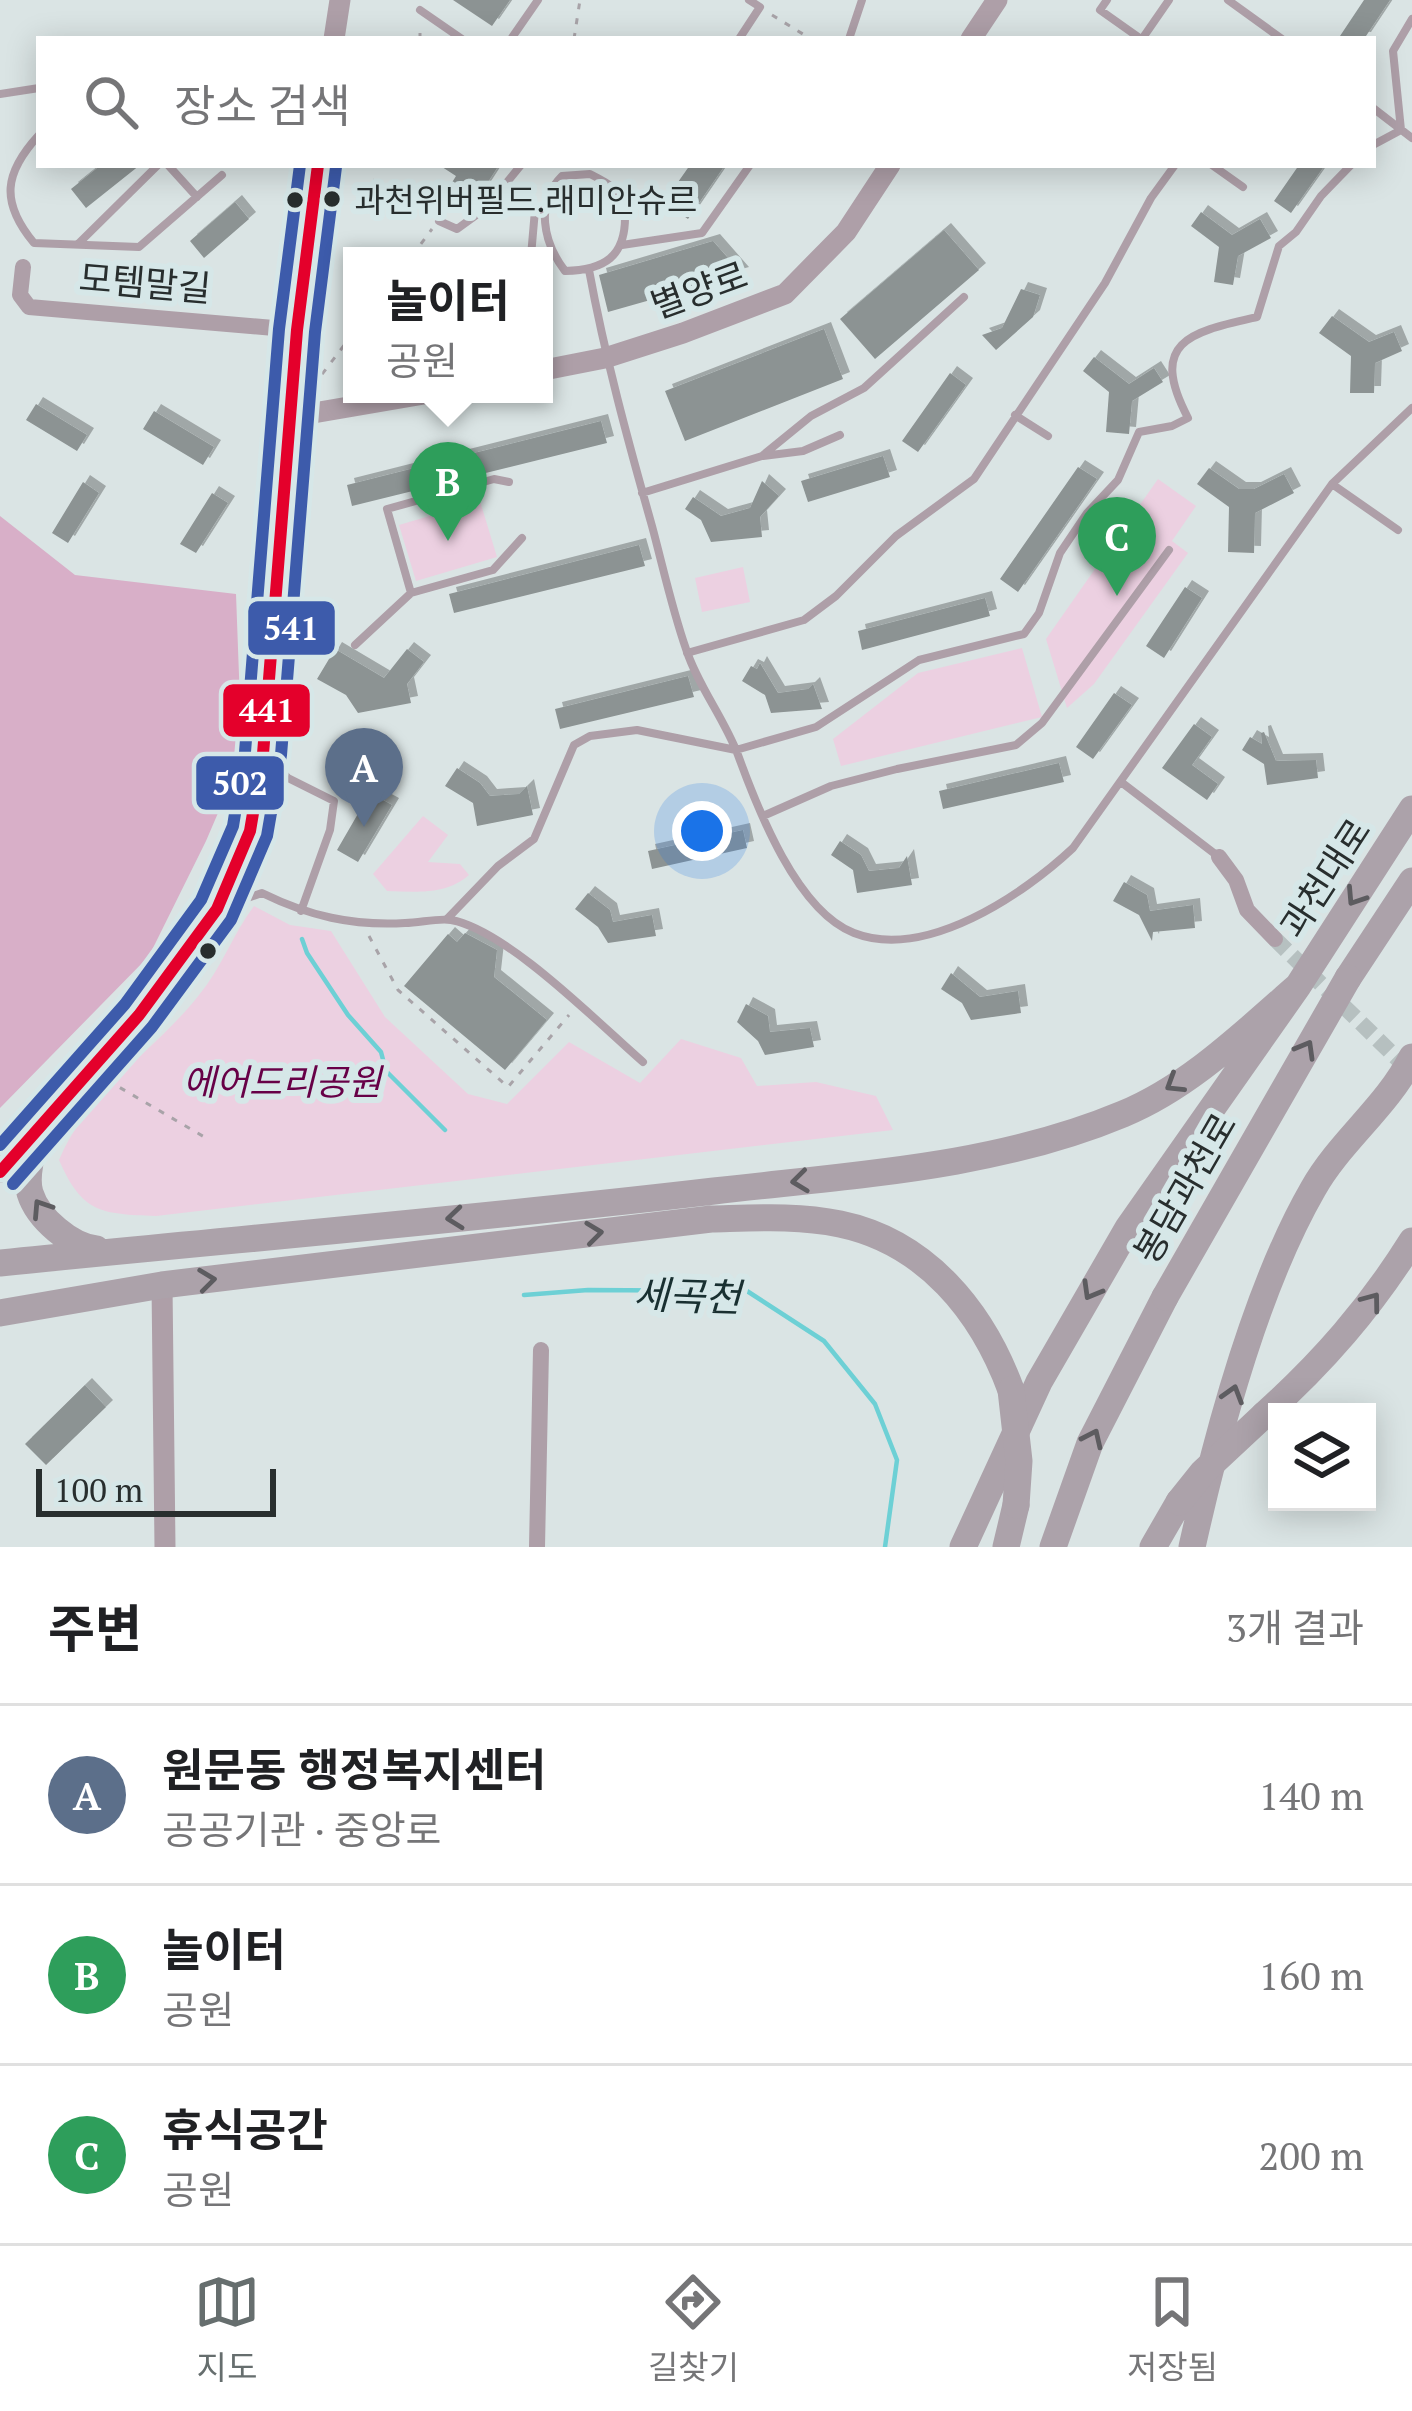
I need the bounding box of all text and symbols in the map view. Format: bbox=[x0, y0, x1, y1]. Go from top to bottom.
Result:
search box bbox=[36, 36, 1376, 168]
icon: search bbox=[78, 69, 144, 135]
text: 장소 검색 bbox=[174, 75, 351, 135]
place label: 과천위버필드.래미안슈르 bbox=[354, 178, 697, 221]
marker: 과천위버필드.래미안슈르 bbox=[321, 188, 343, 210]
unlabelled marker bbox=[284, 189, 306, 211]
popup bbox=[343, 247, 553, 403]
street label: 별양로 bbox=[644, 250, 754, 329]
street label: 모템말길 bbox=[77, 253, 213, 312]
text: 놀이터 bbox=[386, 270, 510, 330]
text: 공원 bbox=[386, 334, 458, 386]
pin: B bbox=[409, 442, 487, 541]
pin: C bbox=[1078, 497, 1156, 596]
line badge: 541 bbox=[246, 599, 337, 657]
text: 541 bbox=[263, 606, 319, 649]
line badge: 441 bbox=[221, 682, 312, 739]
text: 441 bbox=[239, 688, 295, 731]
pin: A bbox=[325, 728, 403, 827]
line badge: 502 bbox=[194, 754, 286, 812]
text: 502 bbox=[212, 761, 268, 804]
your location bbox=[672, 801, 732, 861]
street label: 과천대로 bbox=[1269, 809, 1380, 946]
one-way arrow bbox=[1347, 884, 1369, 906]
unlabelled marker bbox=[197, 940, 219, 962]
one-way arrow bbox=[1292, 1041, 1315, 1062]
park label: 에어드리공원 bbox=[183, 1058, 384, 1105]
one-way arrow bbox=[1165, 1070, 1187, 1092]
street label: 봉담과천로 bbox=[1123, 1104, 1246, 1271]
one-way arrow bbox=[790, 1168, 810, 1194]
one-way arrow bbox=[33, 1200, 55, 1222]
one-way arrow bbox=[445, 1205, 464, 1230]
one-way arrow bbox=[584, 1220, 604, 1246]
one-way arrow bbox=[197, 1267, 217, 1293]
water label: 세곡천 bbox=[632, 1267, 746, 1323]
one-way arrow bbox=[1083, 1278, 1106, 1300]
one-way arrow bbox=[1357, 1293, 1379, 1315]
one-way arrow bbox=[1219, 1384, 1244, 1405]
map controls bbox=[1268, 1403, 1376, 1511]
button: layers bbox=[1268, 1403, 1376, 1511]
one-way arrow bbox=[1079, 1428, 1103, 1450]
scale bar bbox=[36, 1463, 276, 1516]
text: 100 m bbox=[54, 1468, 143, 1511]
text: 주변 bbox=[48, 1594, 142, 1662]
text: 3개 결과 bbox=[1226, 1601, 1364, 1653]
text: 원문동 행정복지센터 bbox=[162, 1739, 547, 1799]
text: A bbox=[73, 1769, 101, 1821]
text: 140 m bbox=[1259, 1769, 1364, 1821]
text: 공공기관 · 중앙로 bbox=[162, 1803, 441, 1855]
text: 놀이터 bbox=[162, 1919, 286, 1979]
text: B bbox=[74, 1949, 100, 2001]
text: 160 m bbox=[1259, 1949, 1364, 2001]
text: 공원 bbox=[162, 1983, 234, 2035]
text: 휴식공간 bbox=[162, 2099, 328, 2159]
text: C bbox=[74, 2129, 100, 2181]
text: 200 m bbox=[1259, 2129, 1364, 2181]
text: 공원 bbox=[162, 2163, 234, 2215]
tab: 지도 bbox=[194, 2269, 260, 2389]
tab: 길찾기 bbox=[648, 2269, 739, 2389]
tab: 저장됨 bbox=[1127, 2269, 1218, 2389]

